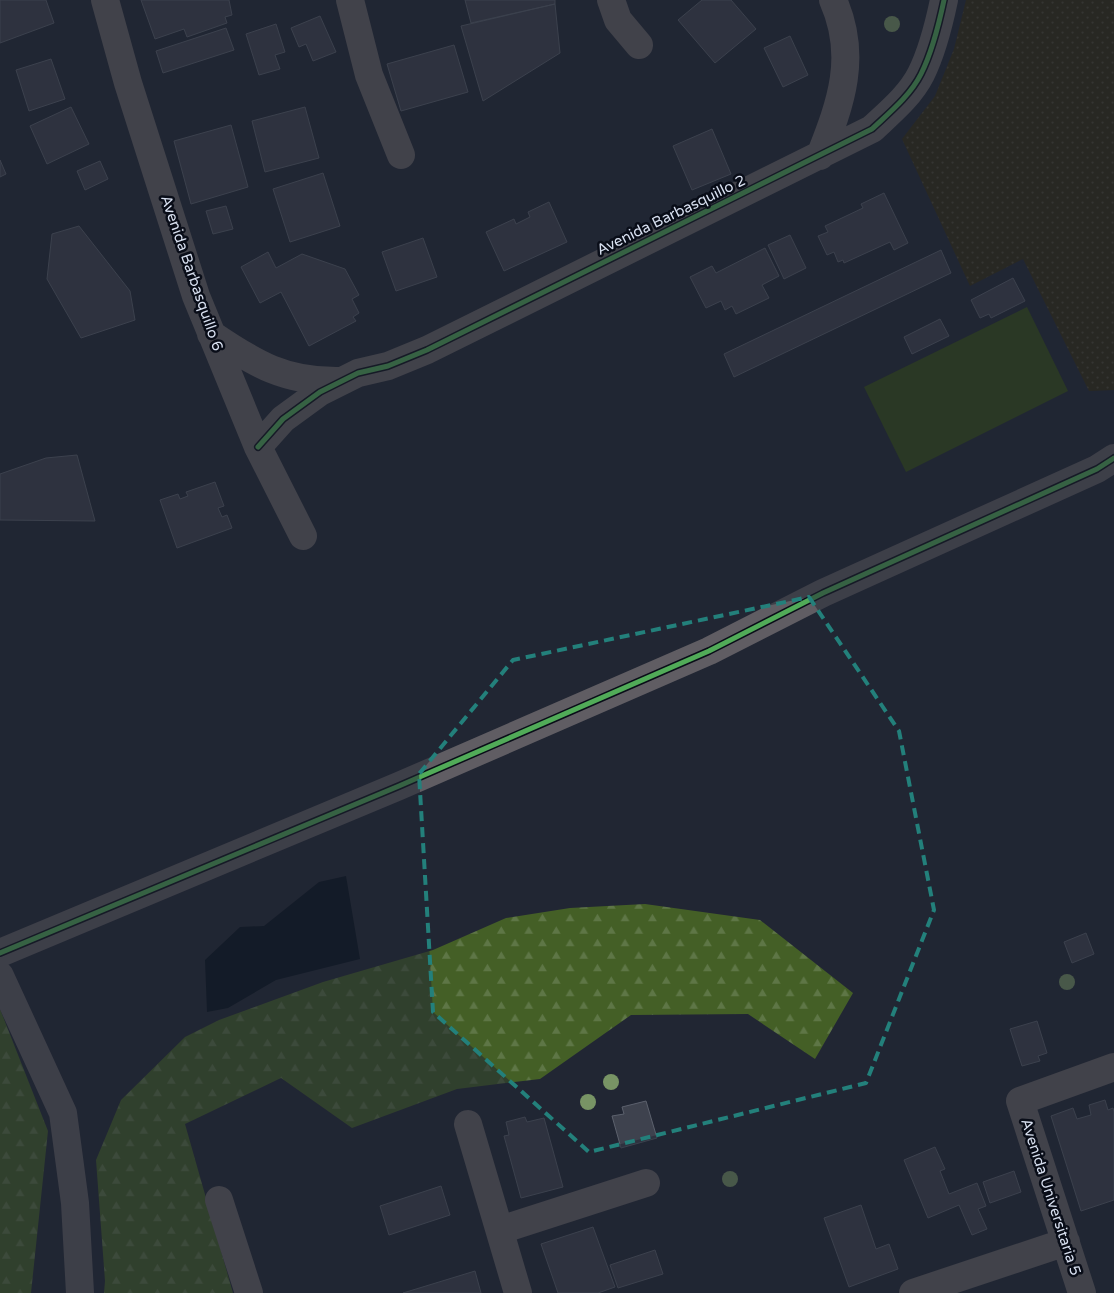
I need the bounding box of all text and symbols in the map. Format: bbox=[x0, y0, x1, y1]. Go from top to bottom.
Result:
street label: Avenida Barbasquillo 2 bbox=[594, 171, 748, 259]
street label: Avenida Barbasquillo 6 bbox=[157, 193, 227, 353]
street label: Avenida Universitaria 5 bbox=[1017, 1116, 1085, 1278]

